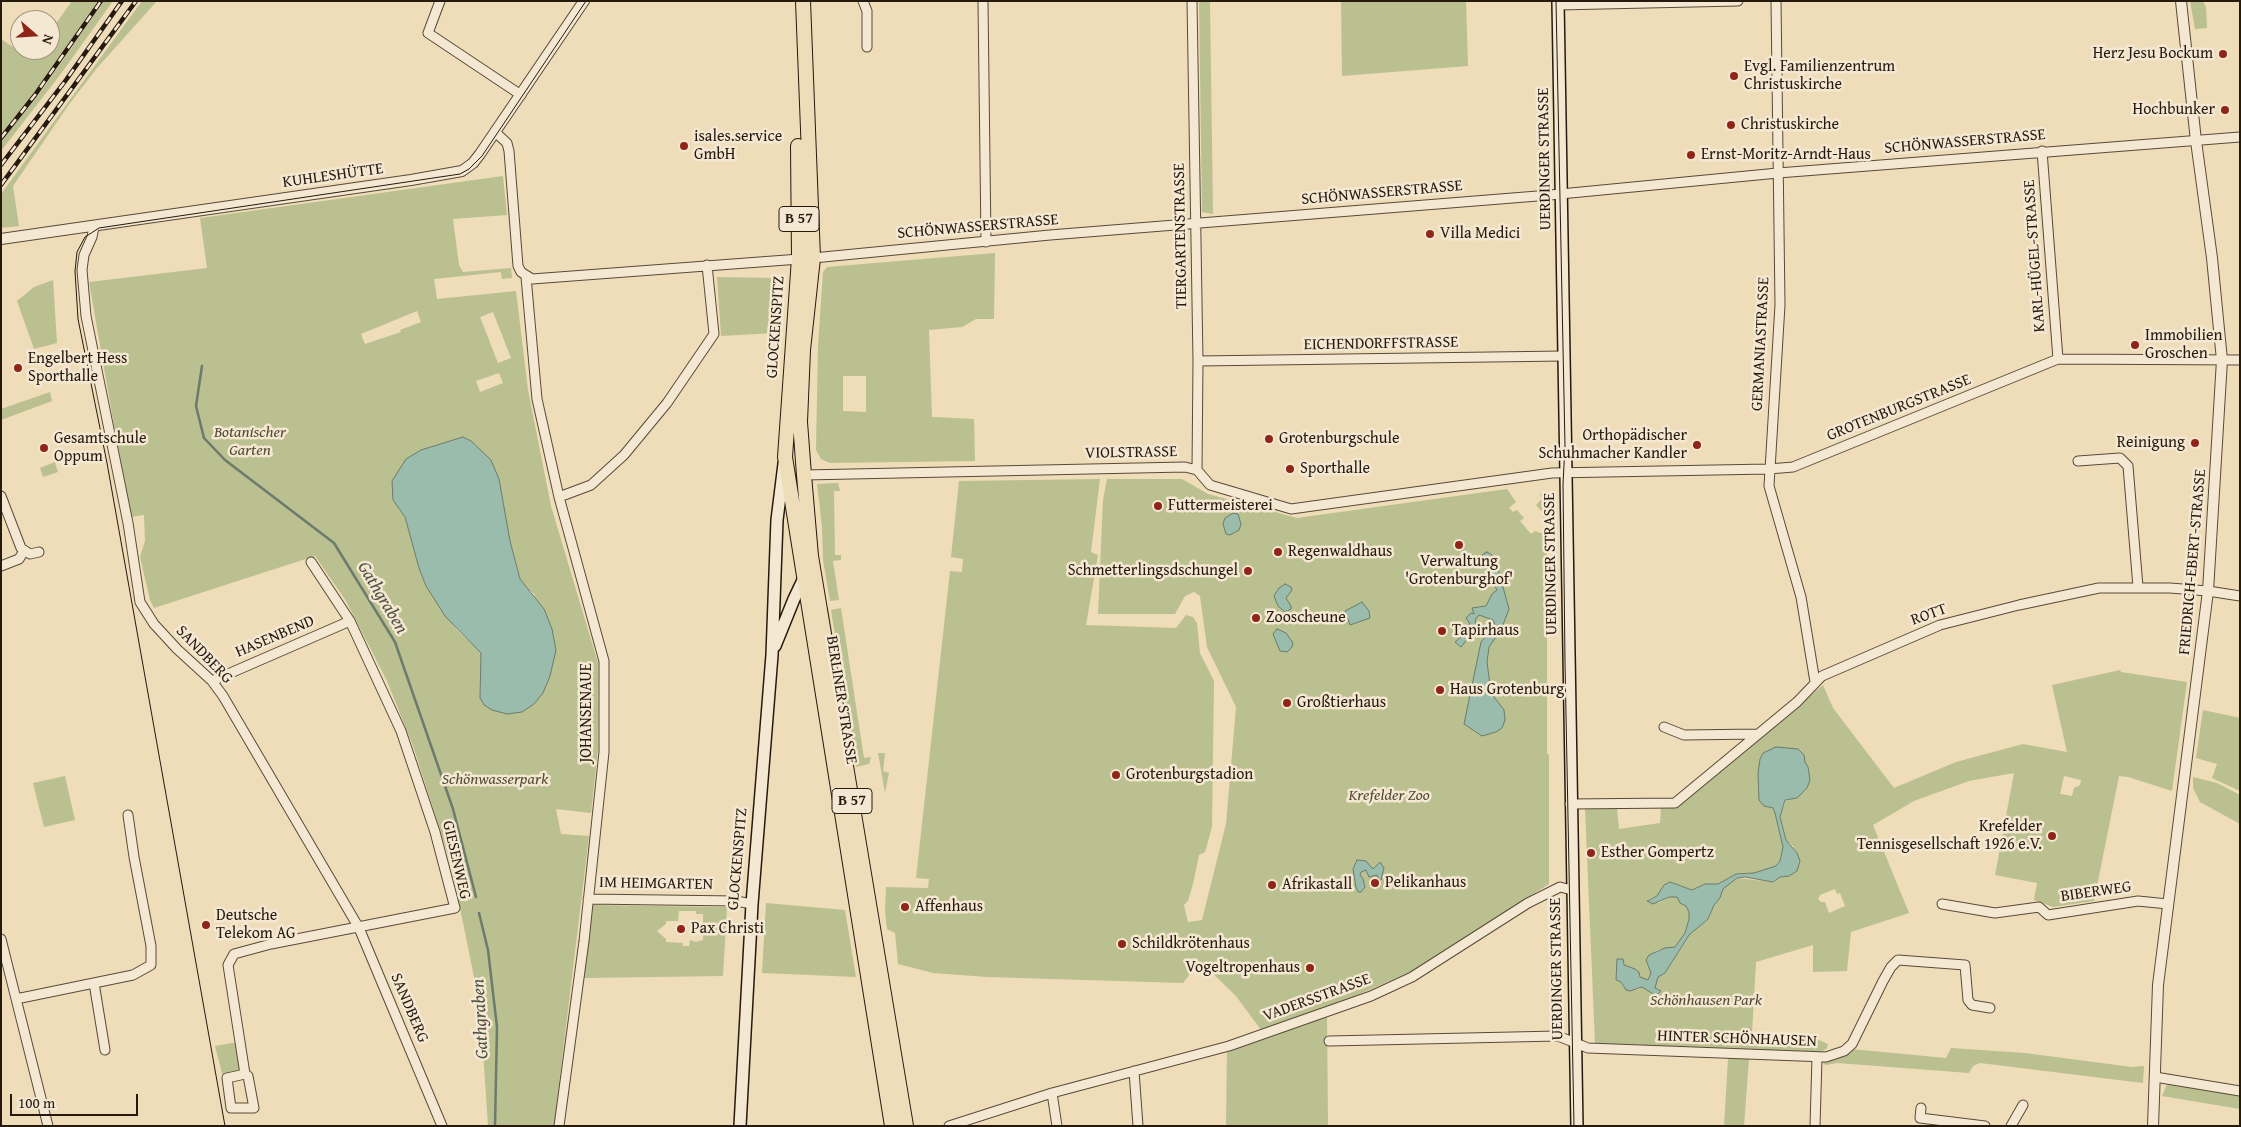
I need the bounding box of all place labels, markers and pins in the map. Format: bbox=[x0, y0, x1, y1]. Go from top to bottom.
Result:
place label: Herz Jesu Bockum bbox=[2093, 44, 2213, 64]
marker: Herz Jesu Bockum bbox=[2217, 48, 2229, 60]
place label: Evgl. Familienzentrum Christuskirche bbox=[1744, 57, 1895, 95]
marker: Evgl. Familienzentrum Christuskirche bbox=[1728, 70, 1740, 82]
place label: Hochbunker bbox=[2133, 100, 2215, 120]
marker: Hochbunker bbox=[2219, 104, 2231, 116]
place label: Christuskirche bbox=[1741, 115, 1839, 135]
marker: Christuskirche bbox=[1725, 119, 1737, 131]
place label: isales.service GmbH bbox=[694, 127, 782, 165]
marker: isales.service GmbH bbox=[678, 140, 690, 152]
place label: Ernst-Moritz-Arndt-Haus bbox=[1701, 145, 1871, 165]
marker: Ernst-Moritz-Arndt-Haus bbox=[1685, 149, 1697, 161]
place label: Villa Medici bbox=[1440, 224, 1520, 244]
marker: Villa Medici bbox=[1424, 228, 1436, 240]
place label: Immobilien Groschen bbox=[2145, 326, 2222, 364]
marker: Immobilien Groschen bbox=[2129, 339, 2141, 351]
place label: Engelbert Hess Sporthalle bbox=[28, 349, 127, 387]
marker: Engelbert Hess Sporthalle bbox=[12, 362, 24, 374]
place label: Orthopädischer Schuhmacher Kandler bbox=[1538, 426, 1687, 464]
place label: Gesamtschule Oppum bbox=[54, 429, 146, 467]
place label: Grotenburgschule bbox=[1279, 429, 1399, 449]
marker: Grotenburgschule bbox=[1263, 433, 1275, 445]
place label: Reinigung bbox=[2117, 433, 2185, 453]
marker: Reinigung bbox=[2189, 437, 2201, 449]
marker: Orthopädischer Schuhmacher Kandler bbox=[1691, 439, 1703, 451]
marker: Gesamtschule Oppum bbox=[38, 442, 50, 454]
place label: Sporthalle bbox=[1300, 459, 1370, 479]
marker: Sporthalle bbox=[1284, 463, 1296, 475]
place label: Futtermeisterei bbox=[1168, 496, 1273, 516]
marker: Futtermeisterei bbox=[1152, 500, 1164, 512]
marker: Verwaltung 'Grotenburghof' bbox=[1453, 539, 1465, 551]
place label: Regenwaldhaus bbox=[1288, 542, 1392, 562]
marker: Regenwaldhaus bbox=[1272, 546, 1284, 558]
place label: Verwaltung 'Grotenburghof' bbox=[1405, 552, 1513, 590]
place label: Schmetterlingsdschungel bbox=[1068, 561, 1238, 581]
marker: Schmetterlingsdschungel bbox=[1242, 565, 1254, 577]
place label: Zooscheune bbox=[1266, 608, 1346, 628]
marker: Zooscheune bbox=[1250, 612, 1262, 624]
place label: Tapirhaus bbox=[1452, 621, 1519, 641]
marker: Tapirhaus bbox=[1436, 625, 1448, 637]
place label: Haus Grotenburg bbox=[1450, 680, 1564, 700]
marker: Haus Grotenburg bbox=[1434, 684, 1446, 696]
place label: Großtierhaus bbox=[1297, 693, 1386, 713]
marker: Großtierhaus bbox=[1281, 697, 1293, 709]
place label: Grotenburgstadion bbox=[1126, 765, 1253, 785]
marker: Grotenburgstadion bbox=[1110, 769, 1122, 781]
place label: Krefelder Tennisgesellschaft 1926 e.V. bbox=[1857, 817, 2042, 855]
marker: Krefelder Tennisgesellschaft 1926 e.V. bbox=[2046, 830, 2058, 842]
place label: Esther Gompertz bbox=[1601, 843, 1714, 863]
marker: Esther Gompertz bbox=[1585, 847, 1597, 859]
place label: Pelikanhaus bbox=[1385, 873, 1466, 893]
place label: Afrikastall bbox=[1282, 875, 1352, 895]
marker: Pelikanhaus bbox=[1369, 877, 1381, 889]
marker: Afrikastall bbox=[1266, 879, 1278, 891]
place label: Affenhaus bbox=[915, 897, 983, 917]
marker: Affenhaus bbox=[899, 901, 911, 913]
place label: Deutsche Telekom AG bbox=[216, 906, 295, 944]
marker: Deutsche Telekom AG bbox=[200, 919, 212, 931]
place label: Pax Christi bbox=[691, 919, 764, 939]
marker: Pax Christi bbox=[675, 923, 687, 935]
place label: Schildkrötenhaus bbox=[1132, 934, 1250, 954]
marker: Schildkrötenhaus bbox=[1116, 938, 1128, 950]
place label: Vogeltropenhaus bbox=[1186, 958, 1300, 978]
marker: Vogeltropenhaus bbox=[1304, 962, 1316, 974]

